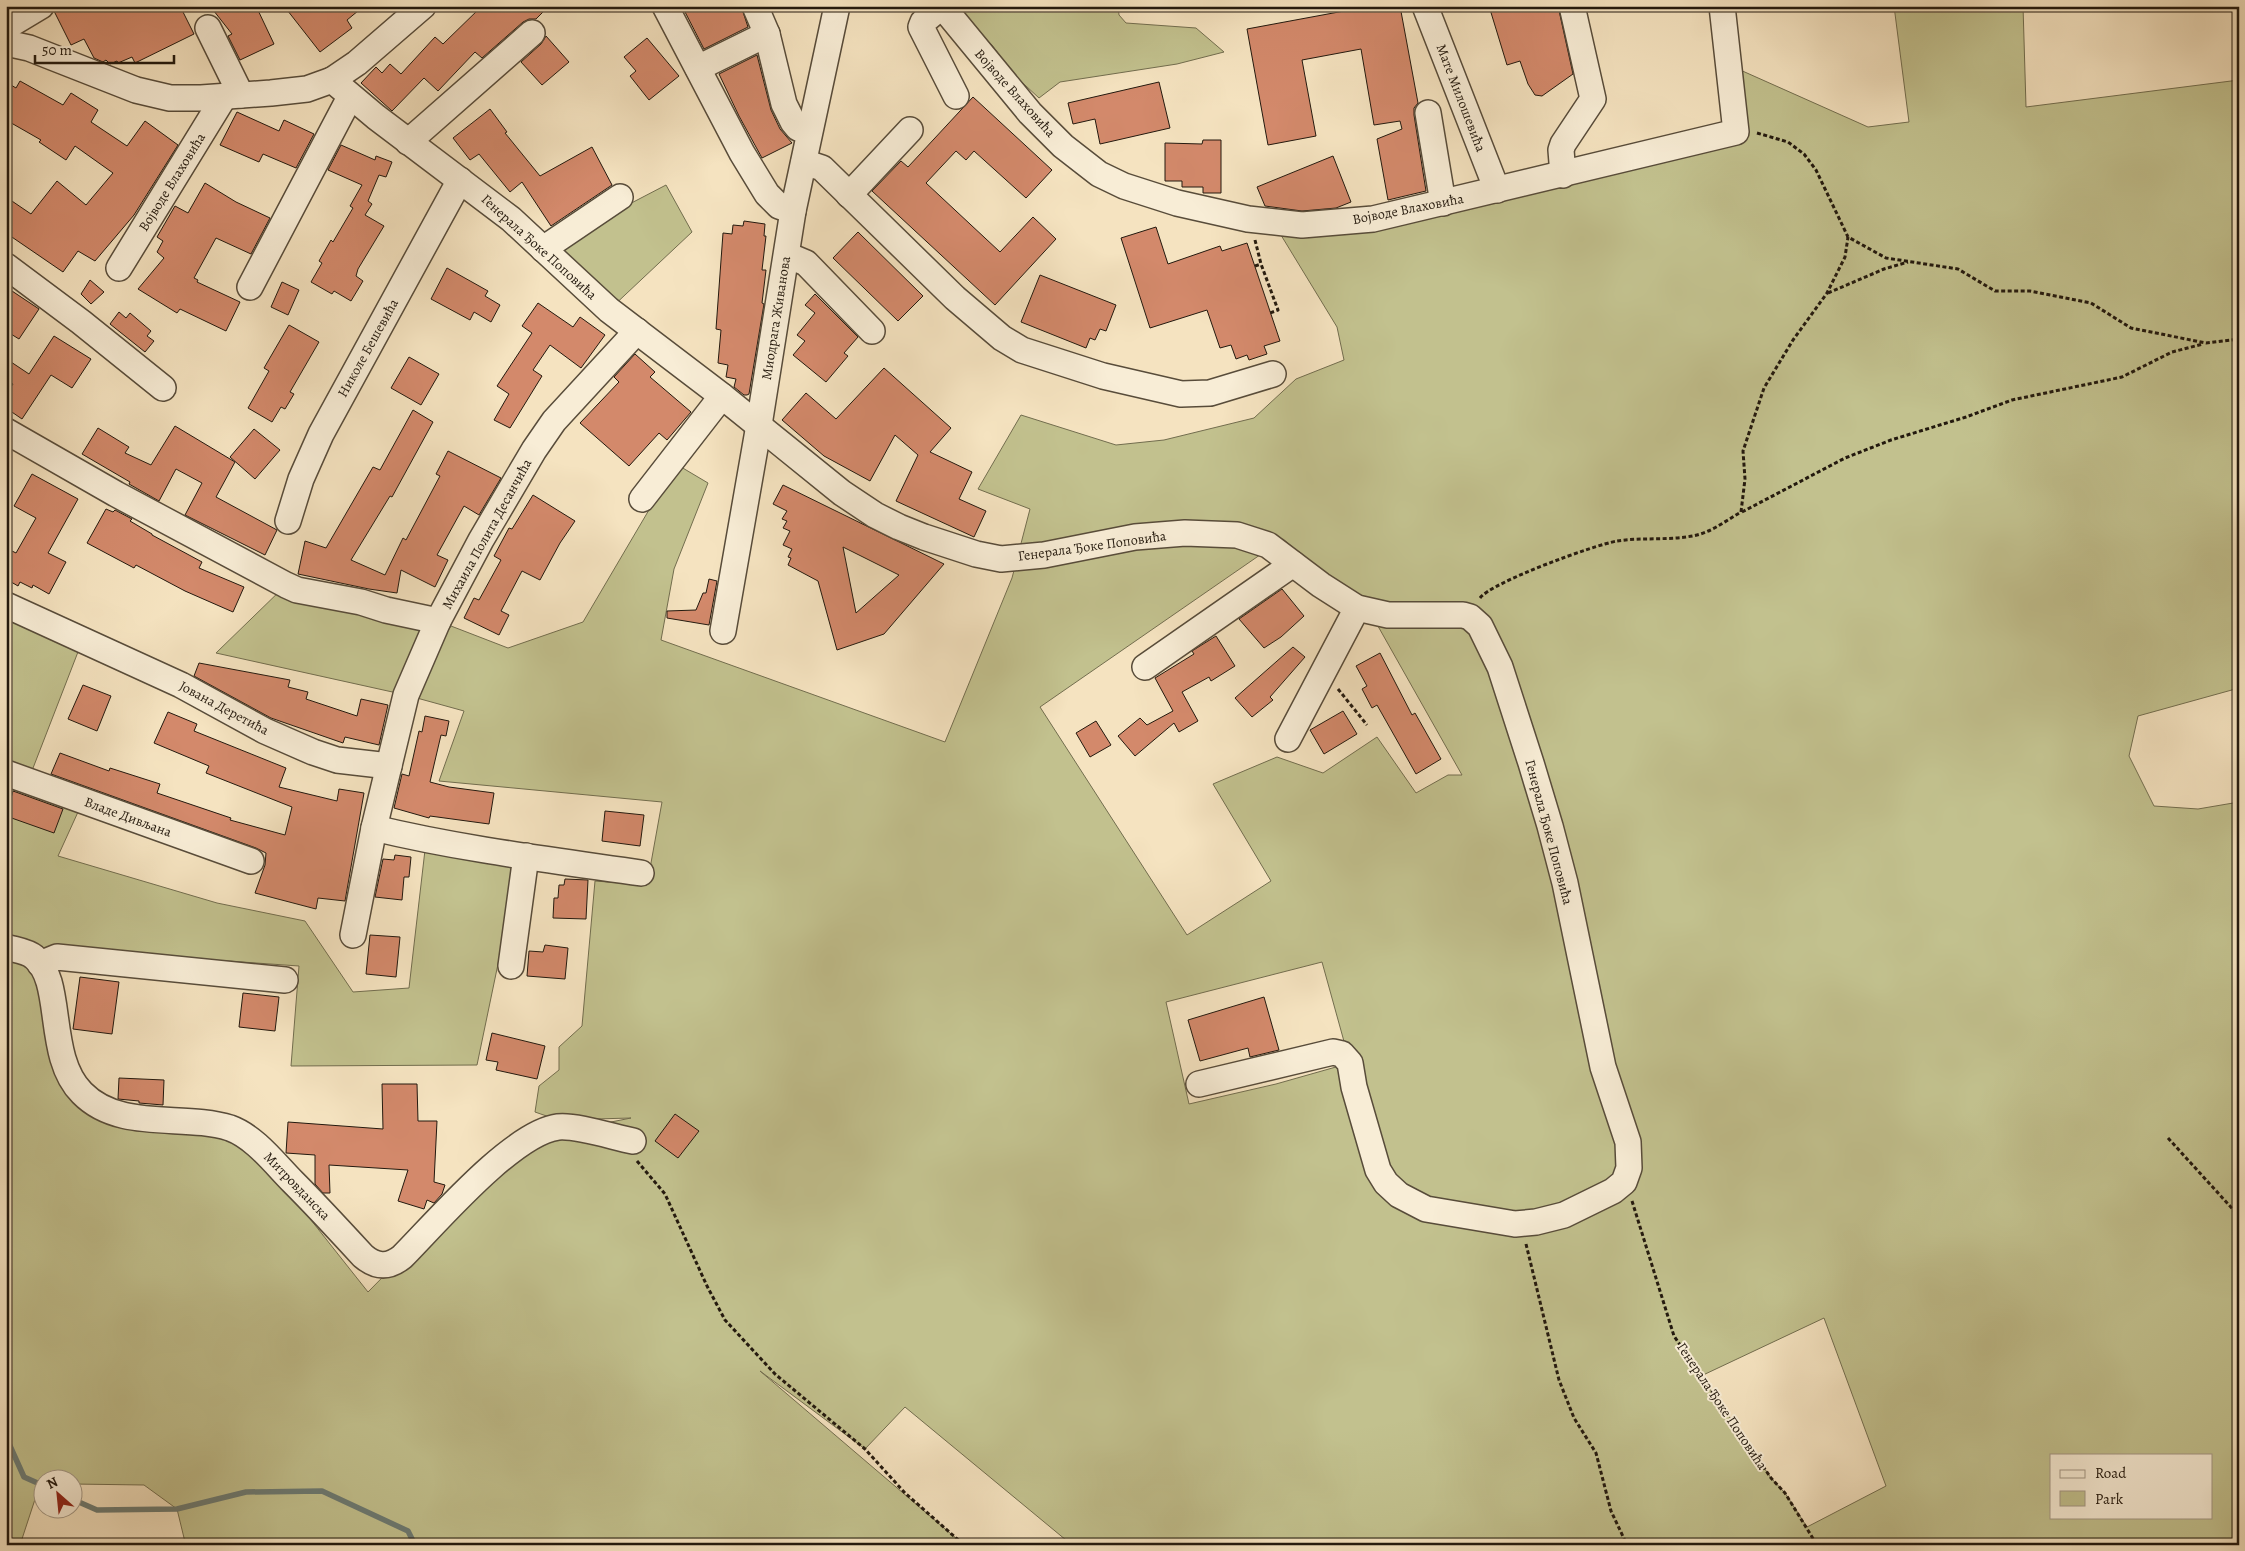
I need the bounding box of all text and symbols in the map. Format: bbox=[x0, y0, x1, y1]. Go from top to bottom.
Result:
scale bar bbox=[35, 32, 174, 64]
text: 50 m bbox=[42, 40, 72, 60]
street label: Мате Милошевића bbox=[1432, 41, 1491, 155]
street label: Војводе Влаховића bbox=[970, 45, 1060, 142]
street label: Војводе Влаховића bbox=[134, 129, 210, 235]
street label: Војводе Влаховића bbox=[1351, 189, 1466, 229]
street label: Генерала Ђоке Поповића bbox=[477, 190, 601, 304]
street label: Миодрага Живанова bbox=[757, 254, 795, 381]
street label: Николе Бешевића bbox=[333, 295, 403, 401]
street label: Михаила Полита Десанчића bbox=[438, 455, 537, 613]
street label: Генерала Ђоке Поповића bbox=[1017, 526, 1168, 566]
street label: Јована Деретића bbox=[176, 676, 273, 740]
street label: Генерала Ђоке Поповића bbox=[1520, 757, 1578, 907]
street label: Владе Дивљана bbox=[82, 792, 175, 842]
street label: Митровданска bbox=[260, 1148, 335, 1225]
street label: Генерала Ђоке Поповића bbox=[1672, 1339, 1772, 1474]
legend bbox=[2050, 1454, 2212, 1518]
text: Road bbox=[2095, 1463, 2127, 1483]
north arrow bbox=[32, 1468, 82, 1518]
text: N bbox=[43, 1472, 61, 1494]
text: Park bbox=[2095, 1489, 2124, 1509]

